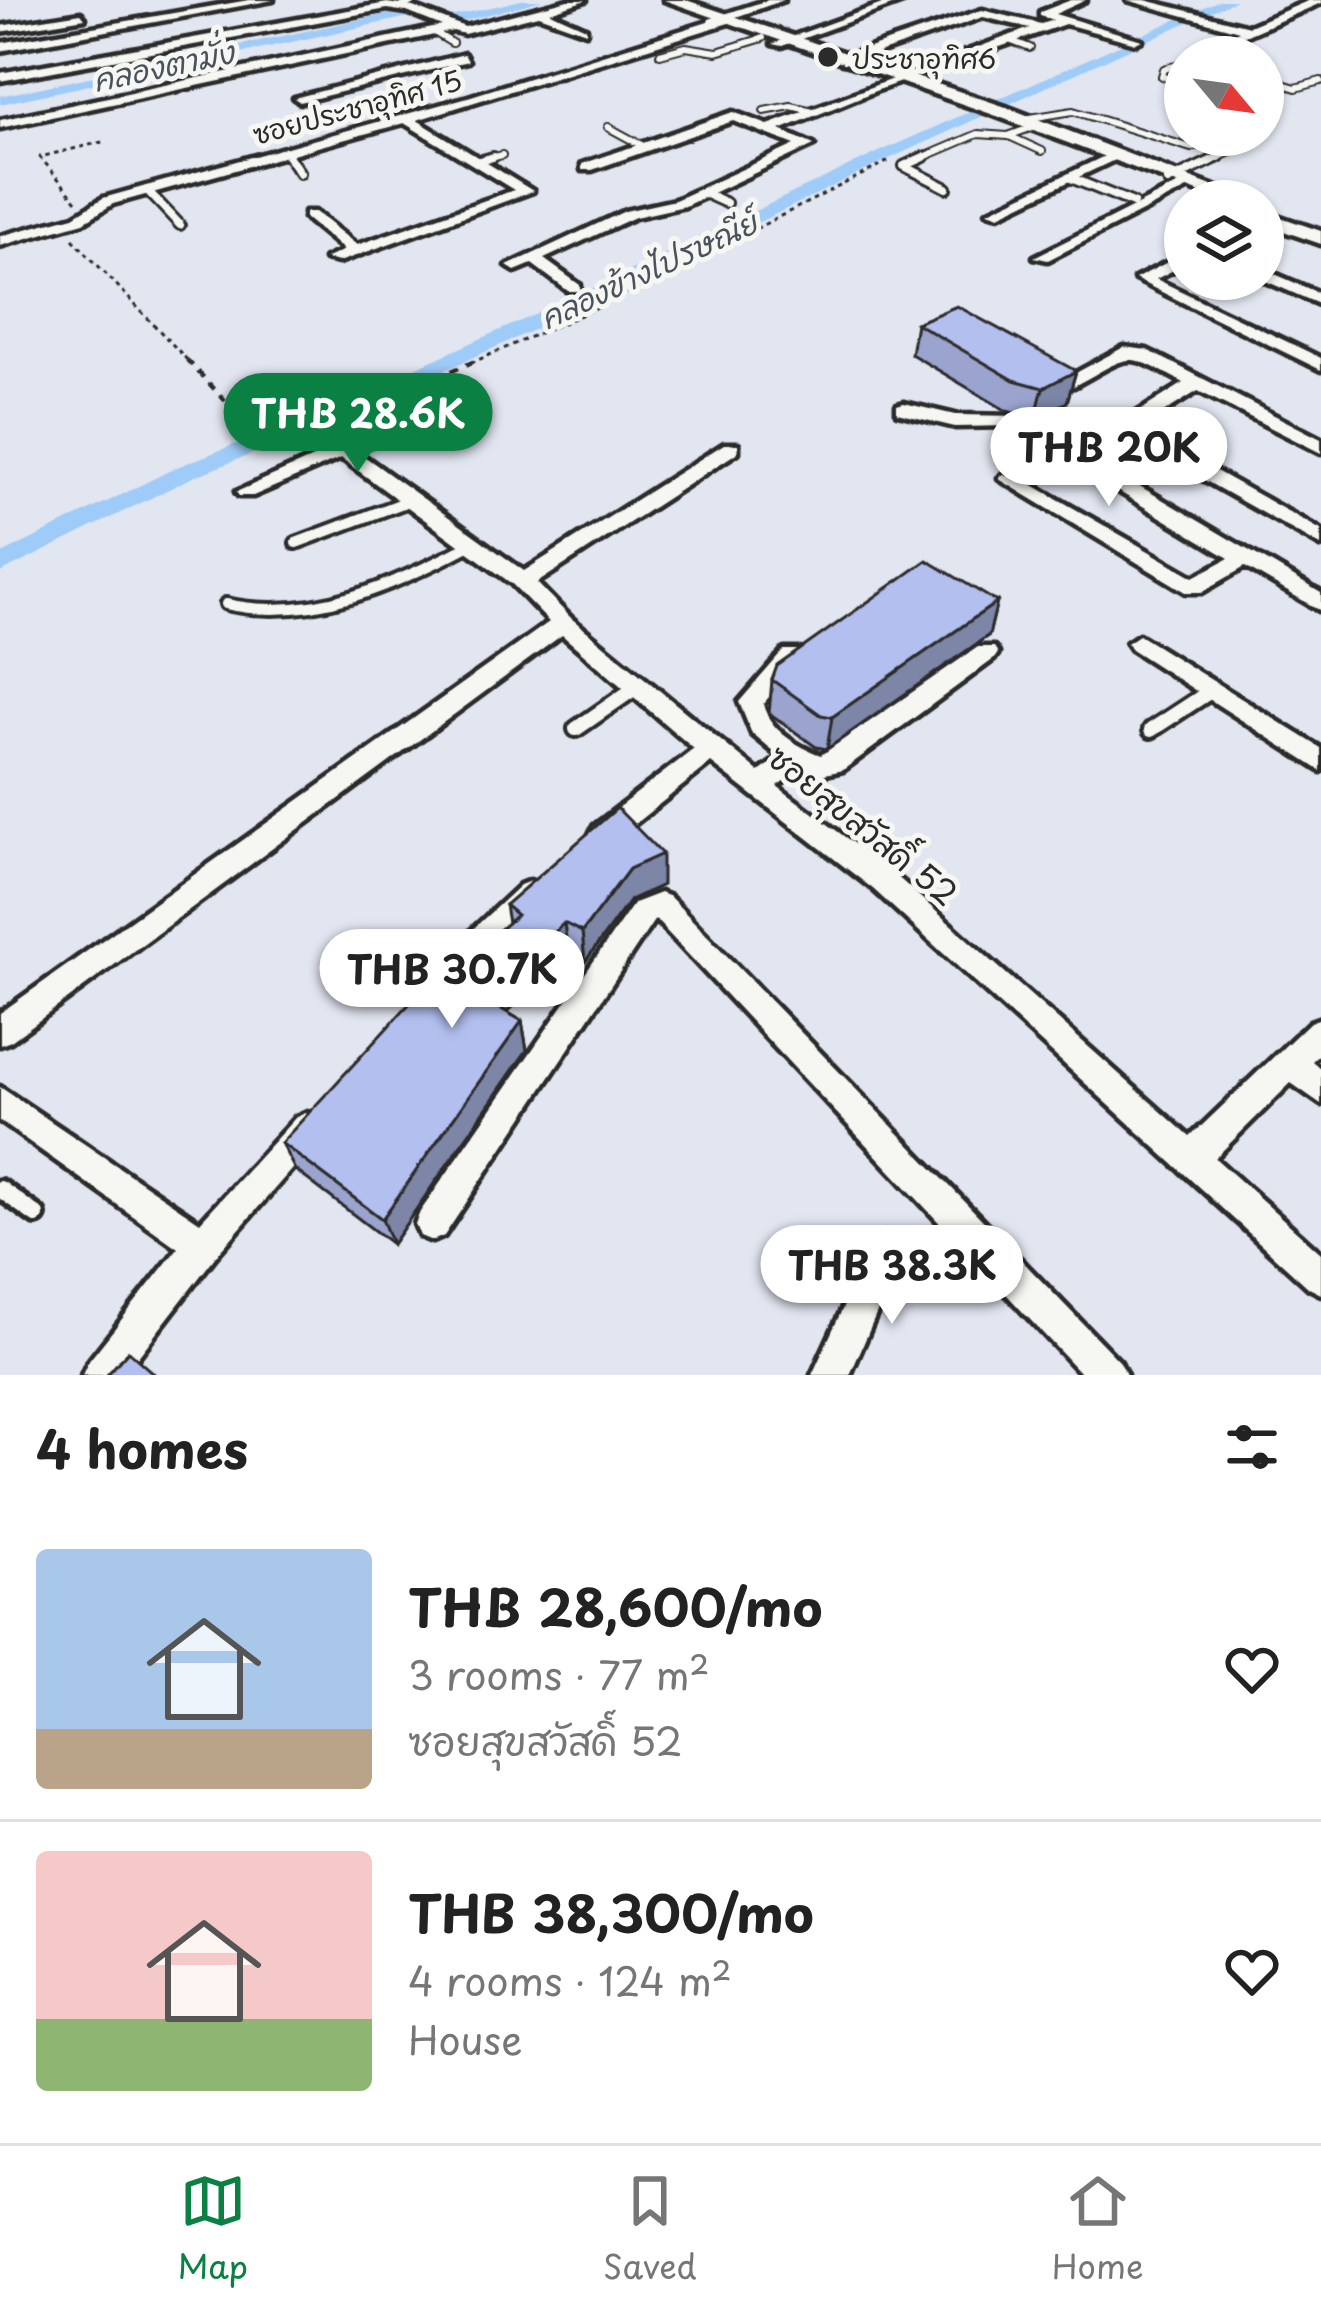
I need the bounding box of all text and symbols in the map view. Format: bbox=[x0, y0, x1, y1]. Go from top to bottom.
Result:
water label: คลองตามั่ง bbox=[88, 26, 240, 102]
north arrow bbox=[1164, 36, 1284, 156]
map controls bbox=[1164, 36, 1284, 300]
place label: ประชาอุทิศ6 bbox=[852, 37, 996, 80]
marker: ประชาอุทิศ6 bbox=[815, 44, 841, 70]
street label: ซอยประชาอุทิศ 15 bbox=[248, 58, 467, 156]
button: layers bbox=[1164, 180, 1284, 300]
water label: คลองข้างไปรษณีย์ bbox=[532, 196, 770, 339]
pin: THB 28.6K bbox=[221, 373, 495, 475]
text: THB 28.6K bbox=[251, 382, 465, 441]
pin: THB 20K bbox=[998, 407, 1220, 509]
text: THB 20K bbox=[1017, 416, 1201, 475]
street label: ซอยสุขสวัสดิ์ 52 bbox=[757, 730, 971, 918]
pin: THB 30.7K bbox=[315, 929, 589, 1031]
text: THB 30.7K bbox=[346, 938, 558, 997]
pin: THB 38.3K bbox=[755, 1225, 1029, 1327]
text: THB 38.3K bbox=[787, 1234, 997, 1293]
text: 4 homes bbox=[36, 1409, 248, 1486]
icon: filters bbox=[1219, 1414, 1285, 1480]
text: THB 28,600/mo bbox=[408, 1567, 822, 1644]
icon: home bbox=[132, 1597, 276, 1741]
icon: heart bbox=[1219, 1636, 1285, 1702]
text: 3 rooms · 77 m² bbox=[408, 1644, 710, 1703]
text: ซอยสุขสวัสดิ์ 52 bbox=[408, 1710, 683, 1769]
text: THB 38,300/mo bbox=[408, 1873, 814, 1950]
icon: home bbox=[132, 1899, 276, 2043]
icon: heart bbox=[1219, 1938, 1285, 2004]
text: 4 rooms · 124 m² bbox=[408, 1950, 732, 2009]
text: House bbox=[408, 2009, 522, 2068]
tab: Map bbox=[178, 2168, 248, 2290]
tab: Saved bbox=[603, 2168, 697, 2290]
tab: Home bbox=[1052, 2168, 1143, 2290]

